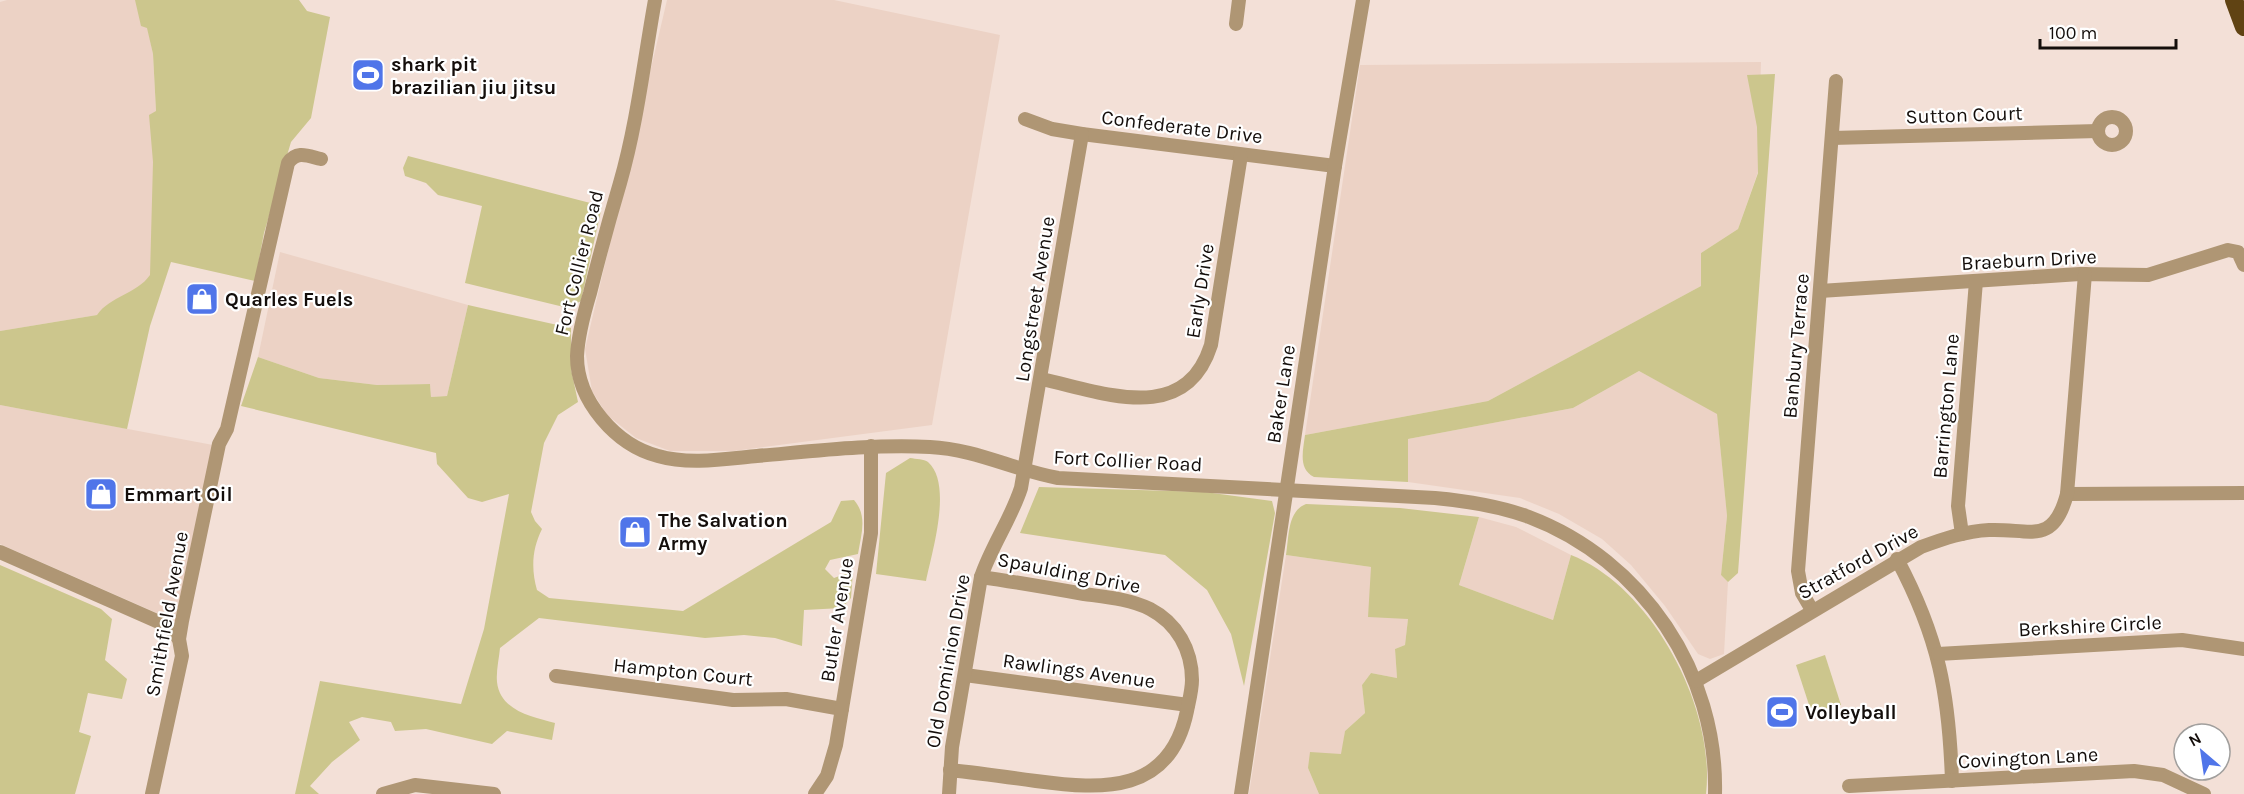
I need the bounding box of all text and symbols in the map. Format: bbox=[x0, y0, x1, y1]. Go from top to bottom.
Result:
scale bar bbox=[2040, 12, 2176, 50]
text: 100 m bbox=[2049, 22, 2097, 44]
place label: shark pit brazilian jiu jitsu bbox=[391, 53, 556, 99]
sports icon: shark pit brazilian jiu jitsu bbox=[350, 57, 386, 93]
street label: Sutton Court bbox=[1905, 101, 2023, 129]
street label: Confederate Drive bbox=[1100, 106, 1264, 148]
street label: Fort Collier Road bbox=[550, 188, 608, 338]
street label: Longstreet Avenue bbox=[1011, 214, 1059, 384]
street label: Early Drive bbox=[1181, 242, 1219, 340]
street label: Braeburn Drive bbox=[1961, 245, 2097, 275]
street label: Banbury Terrace bbox=[1778, 272, 1814, 420]
shop icon: Quarles Fuels bbox=[184, 281, 220, 317]
place label: Quarles Fuels bbox=[225, 288, 353, 311]
street label: Barrington Lane bbox=[1928, 333, 1964, 479]
street label: Baker Lane bbox=[1262, 343, 1300, 445]
street label: Fort Collier Road bbox=[1053, 446, 1203, 476]
shop icon: Emmart Oil bbox=[83, 476, 119, 512]
place label: Emmart Oil bbox=[124, 483, 233, 506]
place label: The Salvation Army bbox=[658, 509, 788, 555]
shop icon: The Salvation Army bbox=[617, 514, 653, 550]
street label: Stratford Drive bbox=[1794, 520, 1922, 604]
street label: Smithfield Avenue bbox=[141, 530, 193, 698]
street label: Spaulding Drive bbox=[996, 548, 1142, 598]
street label: Butler Avenue bbox=[816, 556, 858, 684]
street label: Old Dominion Drive bbox=[921, 572, 975, 750]
street label: Berkshire Circle bbox=[2018, 611, 2162, 641]
street label: Rawlings Avenue bbox=[1001, 649, 1157, 693]
street label: Hampton Court bbox=[612, 653, 754, 691]
sports icon: Volleyball bbox=[1764, 694, 1800, 730]
place label: Volleyball bbox=[1805, 701, 1897, 724]
north arrow bbox=[2172, 722, 2232, 782]
text: N bbox=[2185, 728, 2205, 750]
street label: Covington Lane bbox=[1957, 743, 2099, 773]

